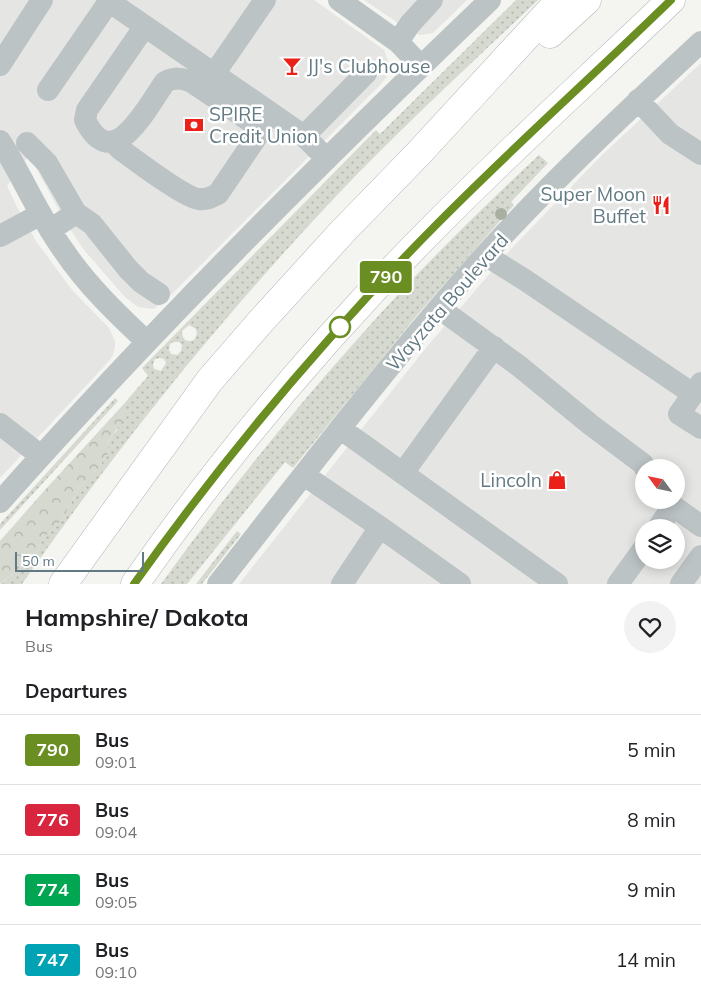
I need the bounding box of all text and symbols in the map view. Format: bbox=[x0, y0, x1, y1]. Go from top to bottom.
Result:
place label: JJ's Clubhouse bbox=[307, 54, 430, 78]
bar icon: JJ's Clubhouse bbox=[281, 55, 303, 77]
place label: SPIRE Credit Union bbox=[209, 102, 318, 148]
bank icon: SPIRE Credit Union bbox=[183, 114, 205, 136]
place label: Super Moon Buffet bbox=[540, 182, 646, 228]
restaurant icon: Super Moon Buffet bbox=[650, 194, 672, 216]
street label: Wayzata Boulevard bbox=[381, 228, 513, 376]
line badge: 790 bbox=[357, 261, 415, 293]
text: 790 bbox=[370, 265, 402, 288]
unlabelled marker bbox=[329, 316, 351, 338]
north arrow bbox=[635, 459, 685, 509]
map controls bbox=[635, 459, 685, 569]
place label: Lincoln bbox=[480, 468, 542, 492]
shop icon: Lincoln bbox=[546, 469, 568, 491]
button: layers bbox=[635, 519, 685, 569]
scale bar bbox=[15, 549, 144, 572]
text: 50 m bbox=[22, 552, 55, 570]
button: heart bbox=[624, 601, 676, 653]
text: Hampshire/ Dakota bbox=[25, 602, 249, 632]
text: Bus bbox=[25, 636, 53, 656]
text: Departures bbox=[25, 679, 127, 703]
text: Bus bbox=[95, 728, 129, 752]
text: 790 bbox=[36, 738, 69, 761]
text: 5 min bbox=[627, 738, 676, 762]
text: 09:01 bbox=[95, 752, 137, 772]
text: Bus bbox=[95, 798, 129, 822]
text: 776 bbox=[36, 808, 69, 831]
text: 8 min bbox=[627, 808, 676, 832]
text: 09:04 bbox=[95, 822, 137, 842]
text: Bus bbox=[95, 868, 129, 892]
text: 774 bbox=[36, 878, 69, 901]
text: 9 min bbox=[627, 878, 676, 902]
text: 09:05 bbox=[95, 892, 137, 912]
text: Bus bbox=[95, 938, 129, 962]
text: 747 bbox=[36, 948, 69, 971]
text: 14 min bbox=[616, 948, 676, 972]
text: 09:10 bbox=[95, 962, 137, 982]

